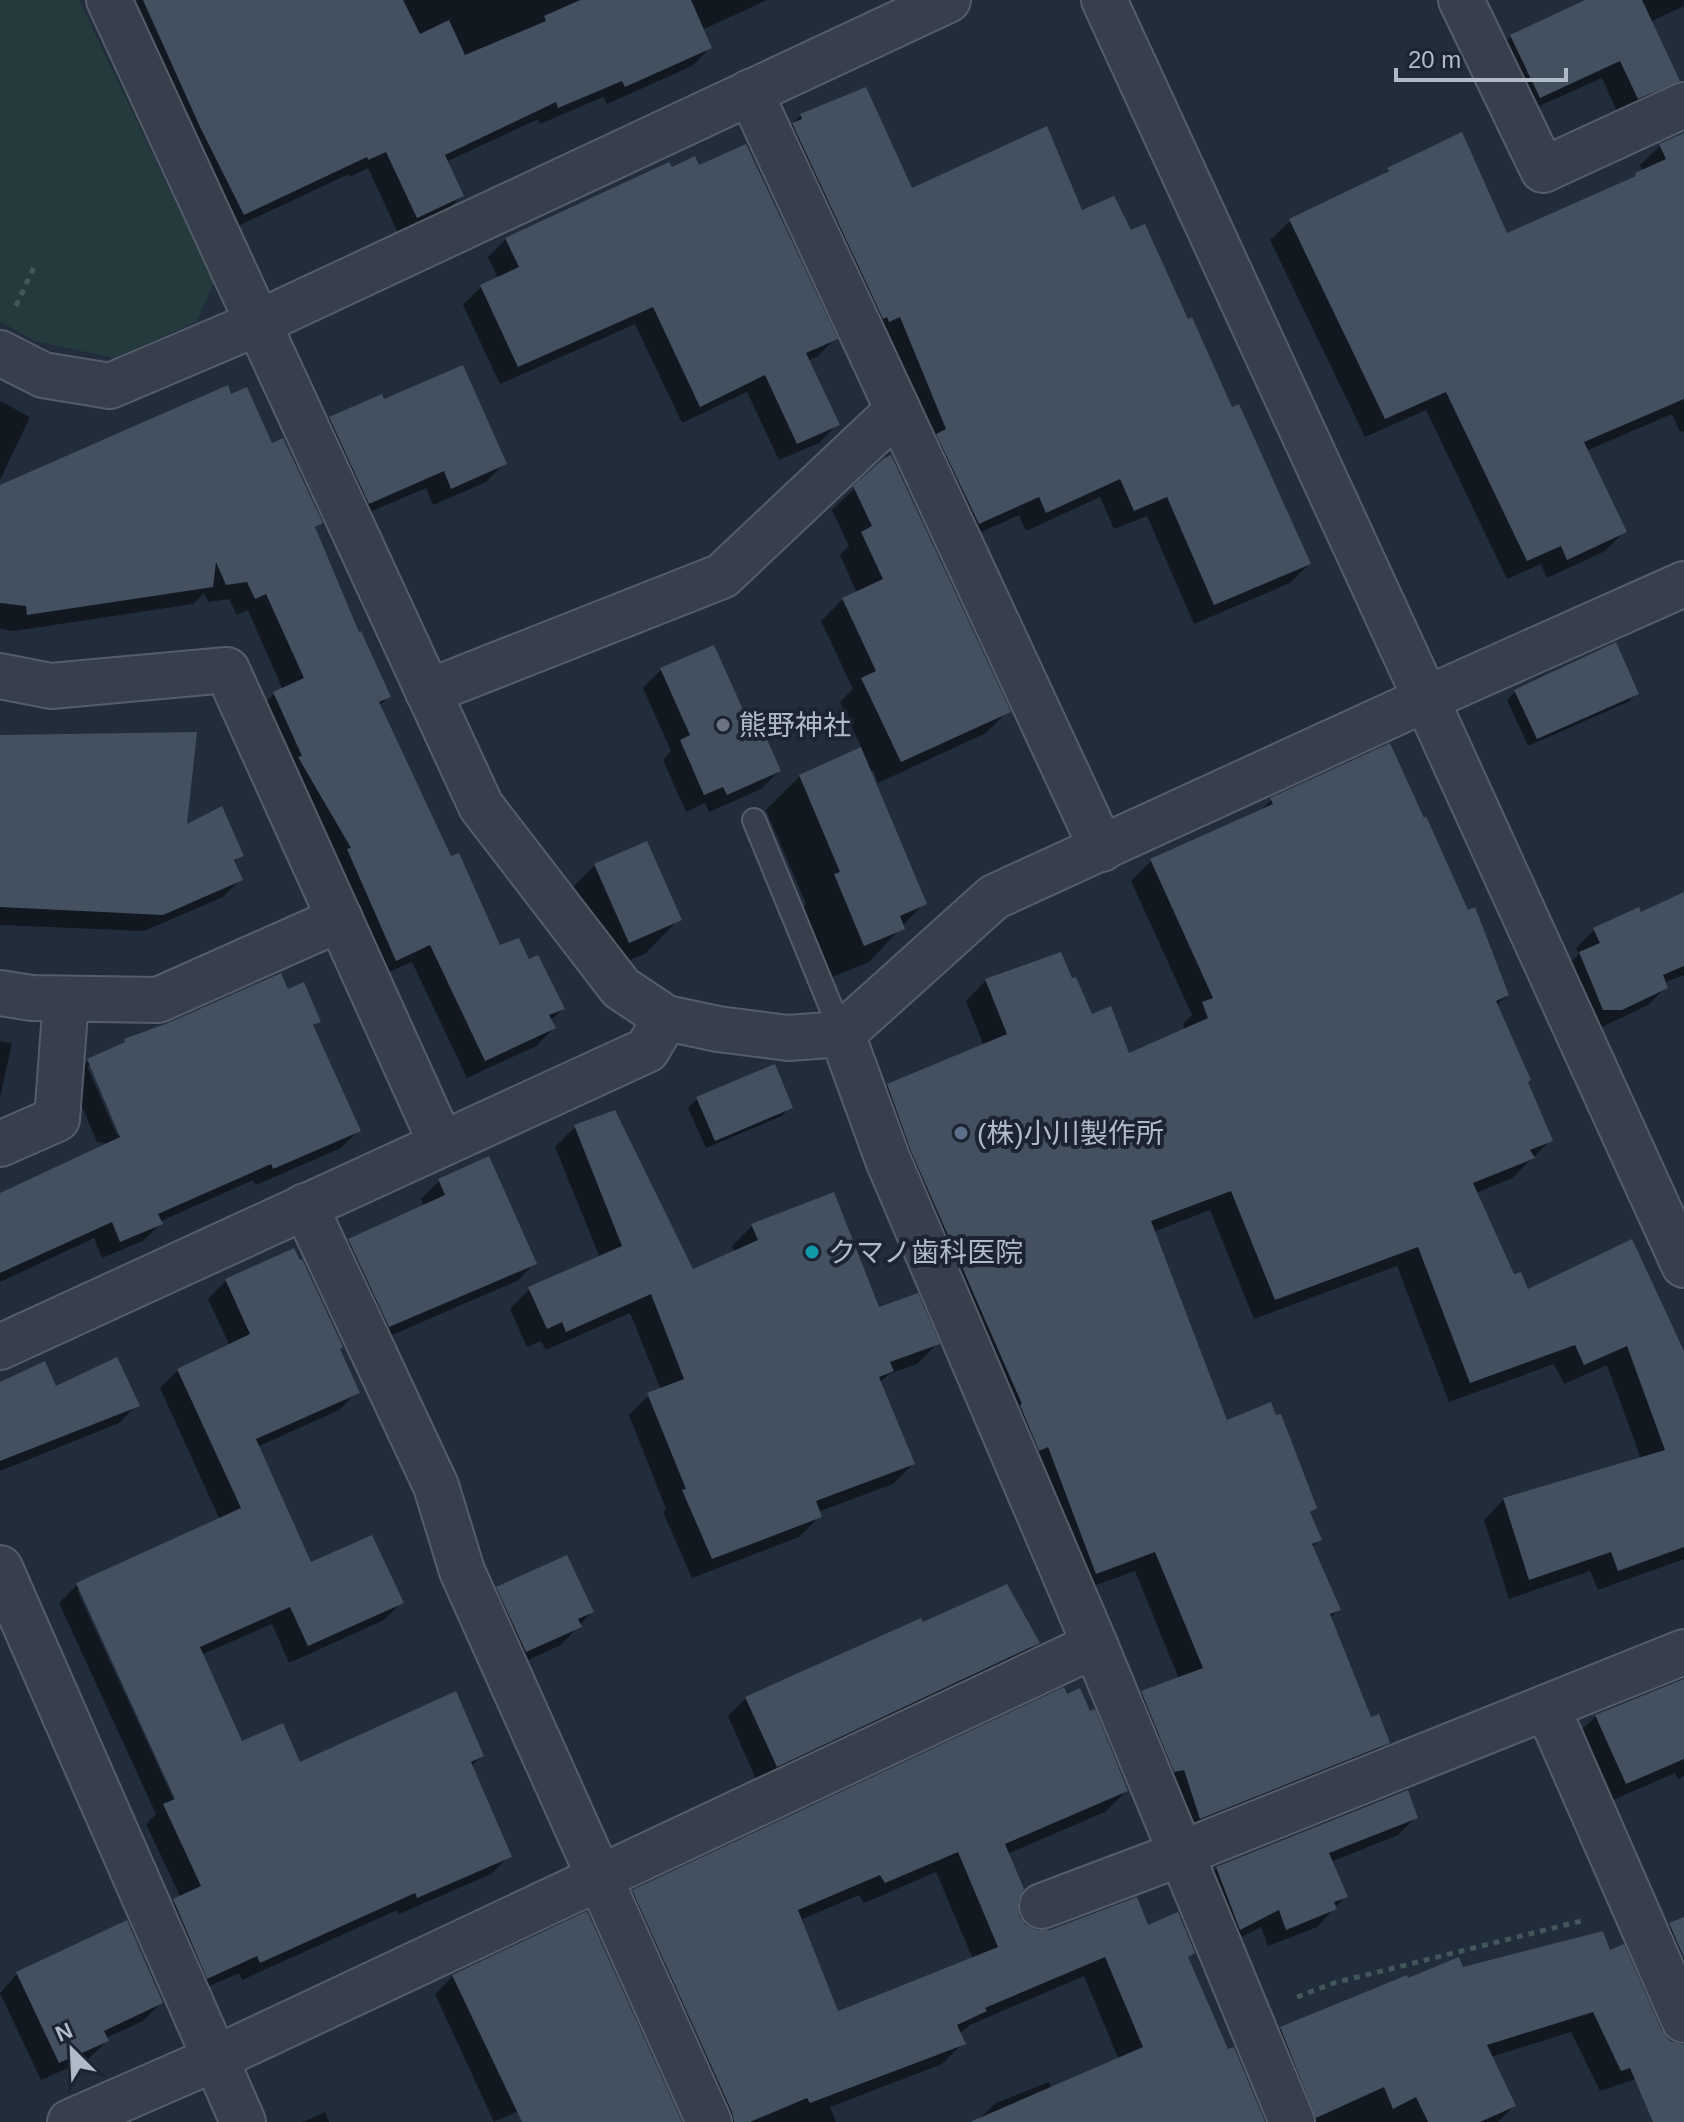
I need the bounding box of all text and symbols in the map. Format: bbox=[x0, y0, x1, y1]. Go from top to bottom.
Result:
scale bar bbox=[1396, 32, 1566, 82]
text: 20 m bbox=[1408, 46, 1461, 73]
place label: 熊野神社 bbox=[739, 710, 851, 741]
marker: 熊野神社 bbox=[714, 716, 732, 734]
place label: (株)小川製作所 bbox=[977, 1118, 1164, 1149]
marker: (株)小川製作所 bbox=[952, 1124, 970, 1142]
place label: クマノ歯科医院 bbox=[828, 1237, 1023, 1268]
marker: クマノ歯科医院 bbox=[803, 1243, 821, 1261]
north arrow bbox=[32, 2010, 112, 2090]
text: N bbox=[52, 2018, 76, 2047]

